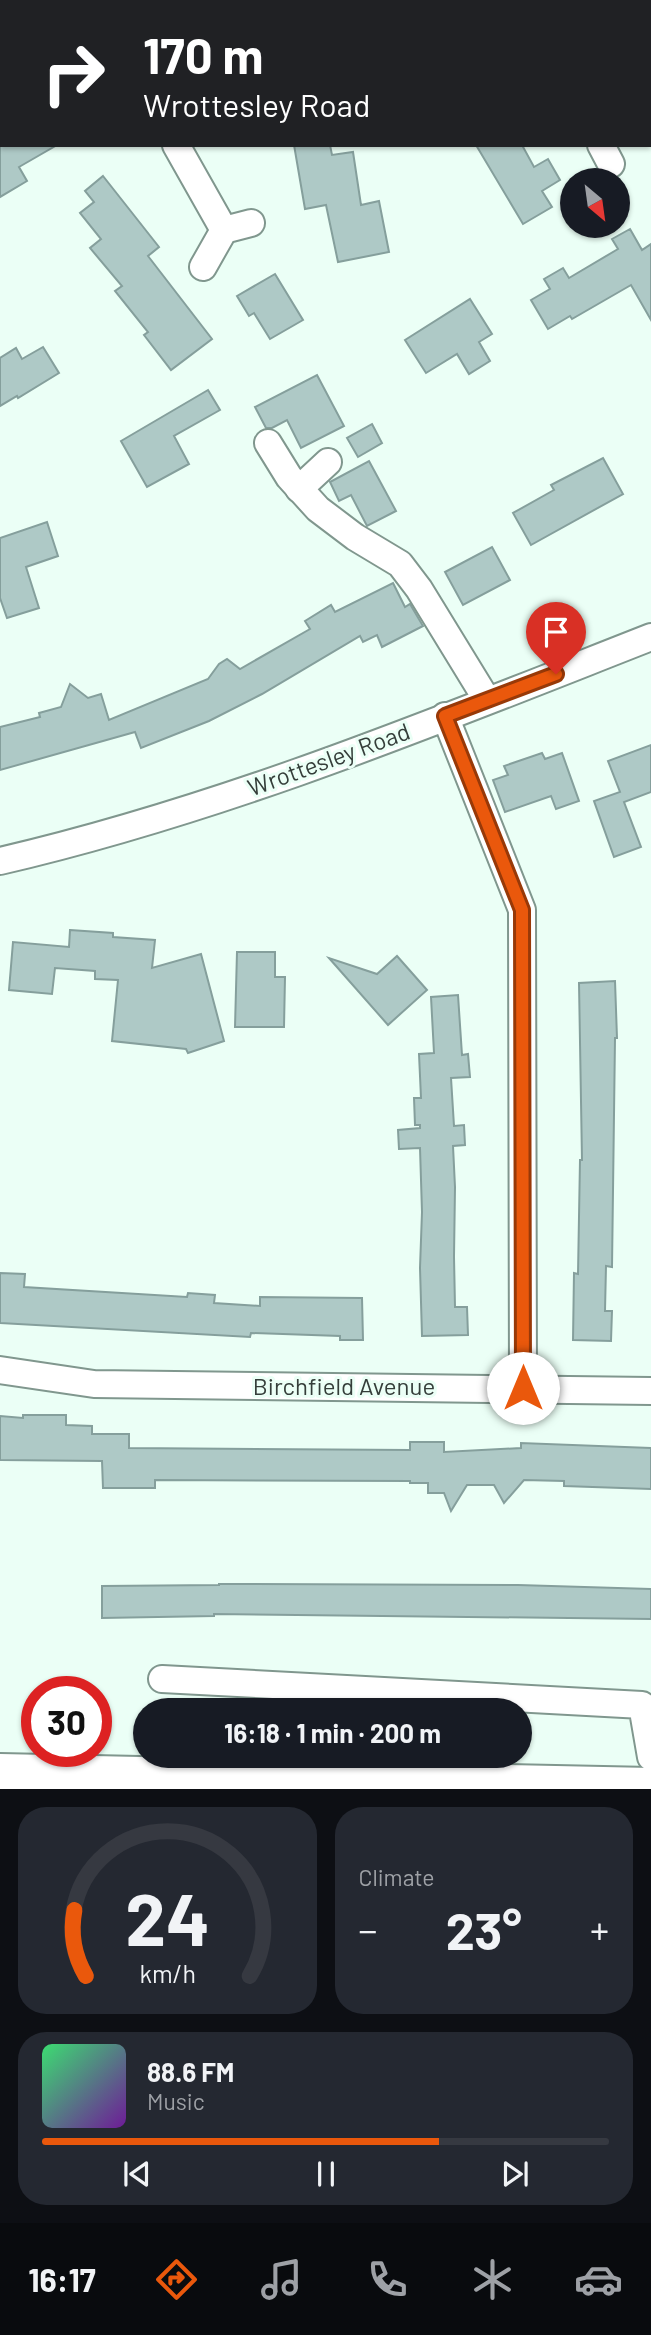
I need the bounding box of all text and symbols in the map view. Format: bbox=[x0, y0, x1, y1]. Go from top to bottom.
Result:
text: 170 m bbox=[143, 25, 263, 84]
icon: right bbox=[28, 28, 119, 119]
text: Wrottesley Road bbox=[143, 85, 370, 123]
north arrow bbox=[560, 168, 630, 238]
map controls bbox=[560, 168, 630, 238]
pin bbox=[526, 602, 586, 674]
icon: arrive bbox=[537, 613, 575, 651]
street label: Wrottesley Road bbox=[243, 716, 414, 801]
position arrow bbox=[486, 1351, 560, 1425]
street label: Birchfield Avenue bbox=[253, 1371, 435, 1400]
speed limit sign: 30 bbox=[21, 1676, 112, 1767]
text: 16:18 · 1 min · 200 m bbox=[224, 1717, 441, 1748]
text: Climate bbox=[359, 1863, 435, 1891]
text: 24 bbox=[125, 1874, 210, 1962]
text: 23° bbox=[446, 1898, 522, 1960]
text: − bbox=[359, 1906, 378, 1952]
text: + bbox=[590, 1906, 609, 1952]
text: km/h bbox=[139, 1958, 196, 1988]
text: 88.6 FM bbox=[147, 2056, 234, 2087]
text: Music bbox=[147, 2087, 205, 2115]
icon: previous bbox=[118, 2155, 156, 2193]
icon: pause bbox=[307, 2155, 345, 2193]
icon: next bbox=[496, 2155, 534, 2193]
icon: directions bbox=[152, 2255, 201, 2304]
icon: music bbox=[257, 2255, 306, 2304]
icon: phone bbox=[363, 2255, 412, 2304]
icon: climate bbox=[468, 2255, 517, 2304]
icon: car bbox=[574, 2255, 623, 2304]
text: 16:17 bbox=[28, 2260, 96, 2298]

